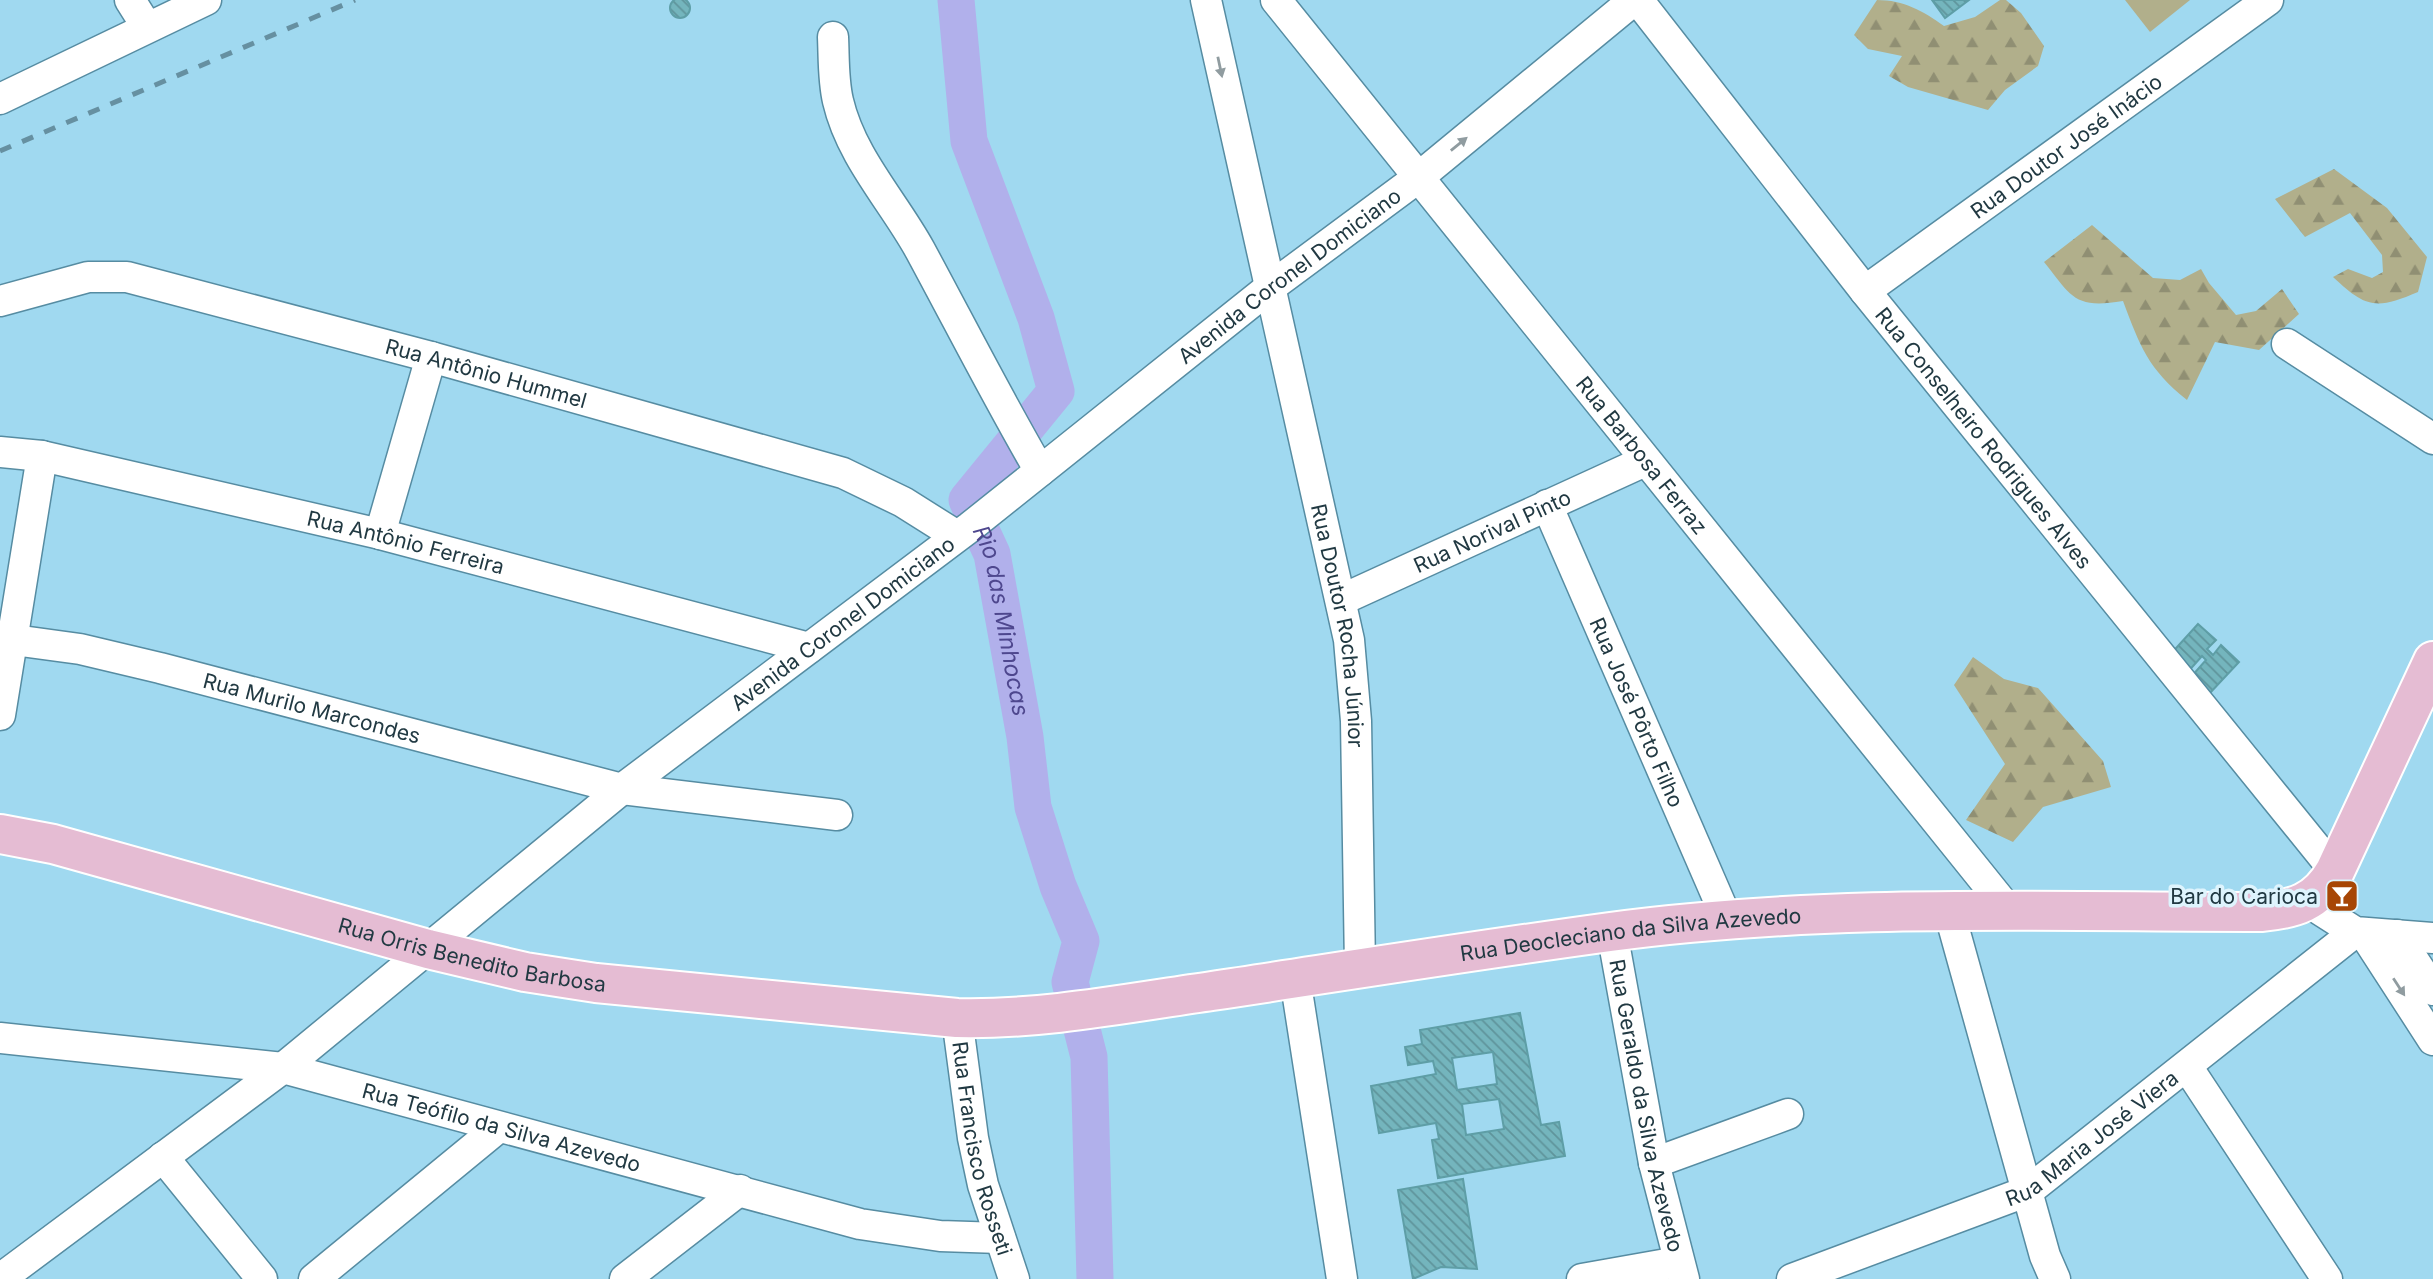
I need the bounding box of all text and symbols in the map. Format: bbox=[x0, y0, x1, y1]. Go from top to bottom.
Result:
one-way arrow bbox=[1215, 56, 1226, 78]
street label: Rua Doutor José Inácio bbox=[1965, 68, 2167, 223]
one-way arrow bbox=[1451, 137, 1468, 152]
street label: Avenida Coronel Domiciano bbox=[1173, 183, 1405, 369]
street label: Rua Conselheiro Rodrigues Alves bbox=[1871, 302, 2097, 574]
street label: Rua Antônio Hummel bbox=[383, 333, 590, 413]
street label: Rua Barbosa Ferraz bbox=[1571, 371, 1713, 539]
street label: Rua Norival Pinto bbox=[1409, 484, 1575, 578]
street label: Rua Doutor Rocha Júnior bbox=[1306, 501, 1369, 748]
street label: Rua Antônio Ferreira bbox=[305, 505, 507, 579]
water label: Rio das Minhocas bbox=[967, 521, 1035, 718]
street label: Avenida Coronel Domiciano bbox=[726, 531, 959, 715]
street label: Rua José Pôrto Filho bbox=[1585, 614, 1689, 811]
street label: Rua Murilo Marcondes bbox=[201, 667, 423, 748]
bar icon: Bar do Carioca bbox=[2323, 877, 2361, 915]
place label: Bar do Carioca bbox=[2170, 884, 2318, 909]
street label: Rua Deocleciano da Silva Azevedo bbox=[1458, 903, 1802, 966]
street label: Rua Orris Benedito Barbosa bbox=[336, 912, 607, 996]
street label: Rua Geraldo da Silva Azevedo bbox=[1605, 957, 1689, 1255]
one-way arrow bbox=[2392, 978, 2405, 997]
street label: Rua Francisco Rosseti bbox=[948, 1040, 1018, 1258]
street label: Rua Maria José Viera bbox=[2002, 1065, 2183, 1211]
street label: Rua Teófilo da Silva Azevedo bbox=[360, 1078, 644, 1177]

